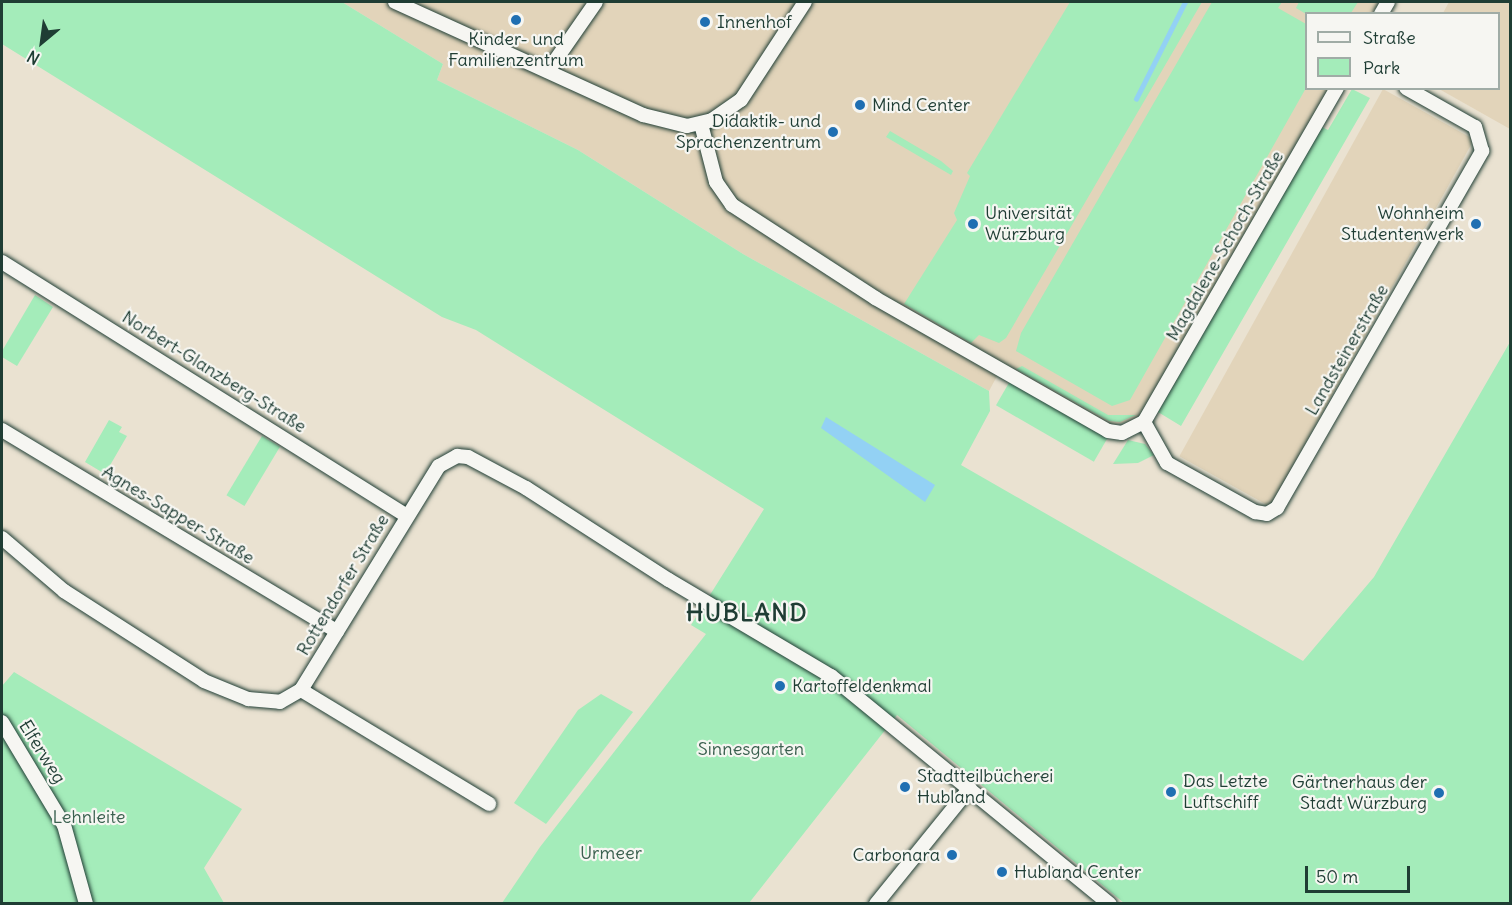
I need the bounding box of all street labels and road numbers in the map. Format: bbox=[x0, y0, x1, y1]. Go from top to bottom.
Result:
street label: Magdalene-Schoch-Straße bbox=[1162, 147, 1288, 345]
street label: Landsteinerstraße bbox=[1301, 281, 1393, 419]
street label: Norbert-Glanzberg-Straße bbox=[118, 306, 310, 438]
street label: Agnes-Sapper-Straße bbox=[98, 461, 258, 569]
street label: Rottendorfer Straße bbox=[292, 511, 394, 659]
street label: Elferweg bbox=[14, 716, 70, 788]

